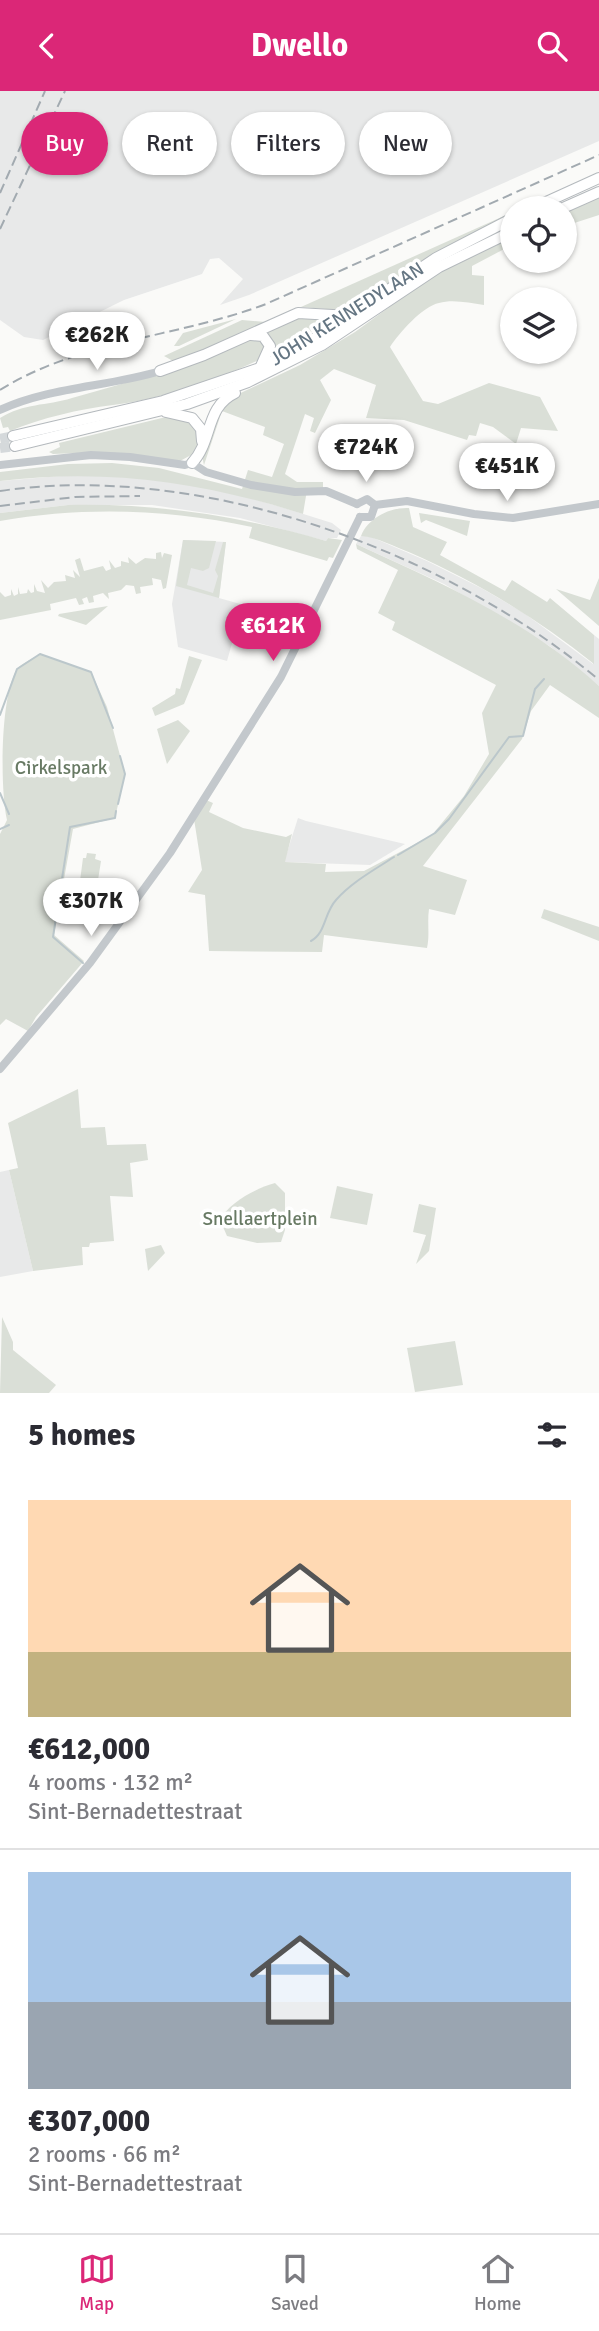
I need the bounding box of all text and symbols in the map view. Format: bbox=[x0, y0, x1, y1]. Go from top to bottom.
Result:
text: Dwello bbox=[251, 26, 348, 65]
icon: back bbox=[28, 27, 66, 65]
icon: search bbox=[533, 27, 571, 65]
chip: Buy bbox=[21, 112, 108, 175]
chip: Rent bbox=[122, 112, 217, 175]
chip: Filters bbox=[231, 112, 345, 175]
chip: New bbox=[359, 112, 452, 175]
map controls bbox=[500, 196, 577, 364]
button: locate bbox=[500, 196, 577, 273]
street label: JOHN KENNEDYLAAN bbox=[266, 257, 428, 371]
button: layers bbox=[500, 287, 577, 364]
pin: €262K bbox=[48, 313, 146, 372]
text: €262K bbox=[65, 320, 129, 349]
pin: €724K bbox=[317, 425, 415, 484]
text: €724K bbox=[334, 432, 398, 461]
pin: €451K bbox=[458, 443, 556, 503]
text: €451K bbox=[475, 451, 539, 480]
pin: €612K bbox=[224, 603, 322, 663]
text: €612K bbox=[241, 611, 305, 640]
park label: Cirkelspark bbox=[15, 756, 108, 780]
pin: €307K bbox=[42, 879, 140, 938]
text: €307K bbox=[59, 886, 123, 915]
park label: Snellaertplein bbox=[203, 1207, 318, 1231]
icon: filters bbox=[533, 1416, 571, 1454]
text: 5 homes bbox=[28, 1417, 135, 1454]
icon: home bbox=[237, 1545, 363, 1671]
text: €612,000 bbox=[28, 1731, 150, 1768]
text: 4 rooms · 132 m² bbox=[28, 1768, 193, 1797]
text: Sint-Bernadettestraat bbox=[28, 1797, 242, 1826]
icon: home bbox=[237, 1917, 363, 2043]
text: €307,000 bbox=[28, 2103, 150, 2140]
text: 2 rooms · 66 m² bbox=[28, 2140, 181, 2169]
text: Sint-Bernadettestraat bbox=[28, 2169, 242, 2198]
tab: Map bbox=[78, 2250, 116, 2316]
tab: Saved bbox=[271, 2250, 319, 2316]
tab: Home bbox=[474, 2250, 521, 2316]

